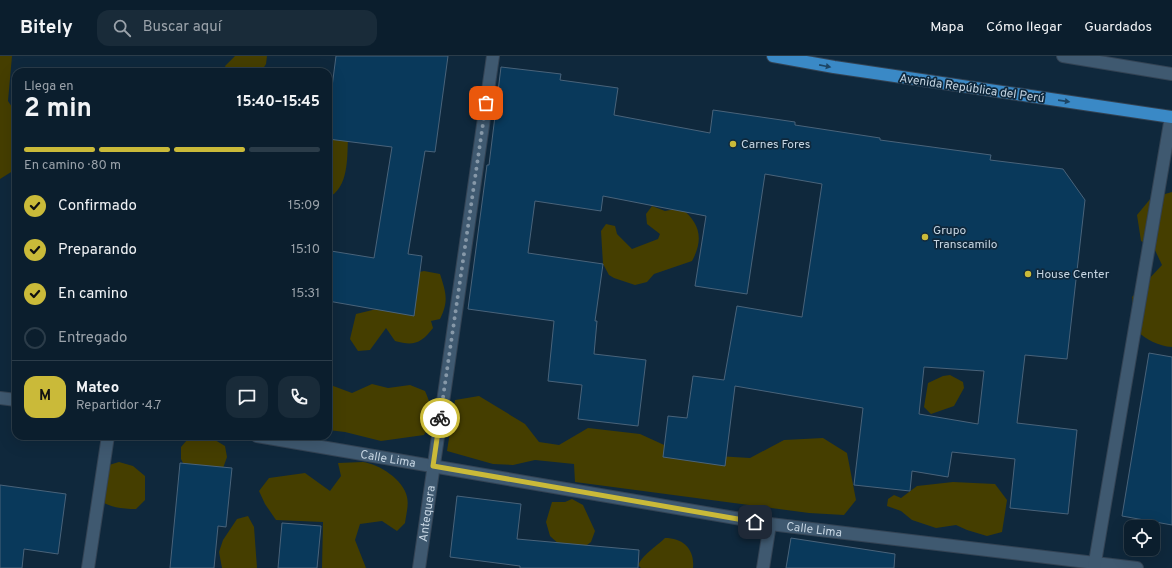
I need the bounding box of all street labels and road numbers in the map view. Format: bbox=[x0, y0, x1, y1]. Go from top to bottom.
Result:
street label: Avenida República del Perú bbox=[898, 71, 1045, 107]
street label: Calle Lima bbox=[359, 447, 417, 472]
street label: Antequera bbox=[416, 485, 440, 543]
street label: Calle Lima bbox=[785, 519, 843, 542]

